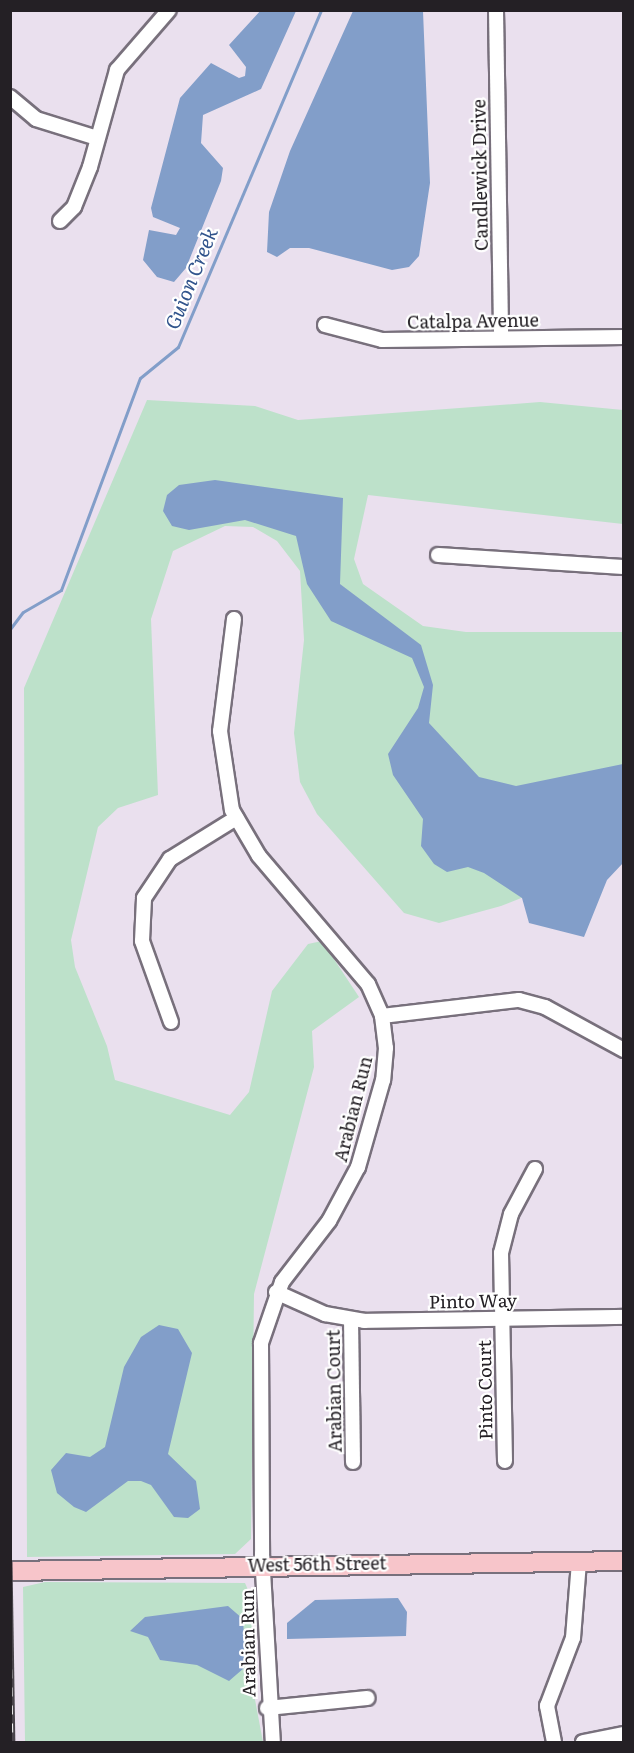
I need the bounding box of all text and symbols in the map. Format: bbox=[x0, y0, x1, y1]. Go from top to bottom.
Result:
street label: Candlewick Drive bbox=[468, 99, 492, 251]
water label: Guion Creek bbox=[159, 224, 221, 332]
street label: Catalpa Avenue bbox=[407, 309, 539, 333]
street label: Arabian Run bbox=[329, 1054, 377, 1164]
street label: Pinto Way bbox=[429, 1289, 517, 1313]
street label: Arabian Court bbox=[322, 1329, 346, 1453]
street label: Pinto Court bbox=[473, 1340, 497, 1440]
street label: West 56th Street bbox=[247, 1552, 387, 1576]
street label: Arabian Run bbox=[236, 1589, 260, 1697]

